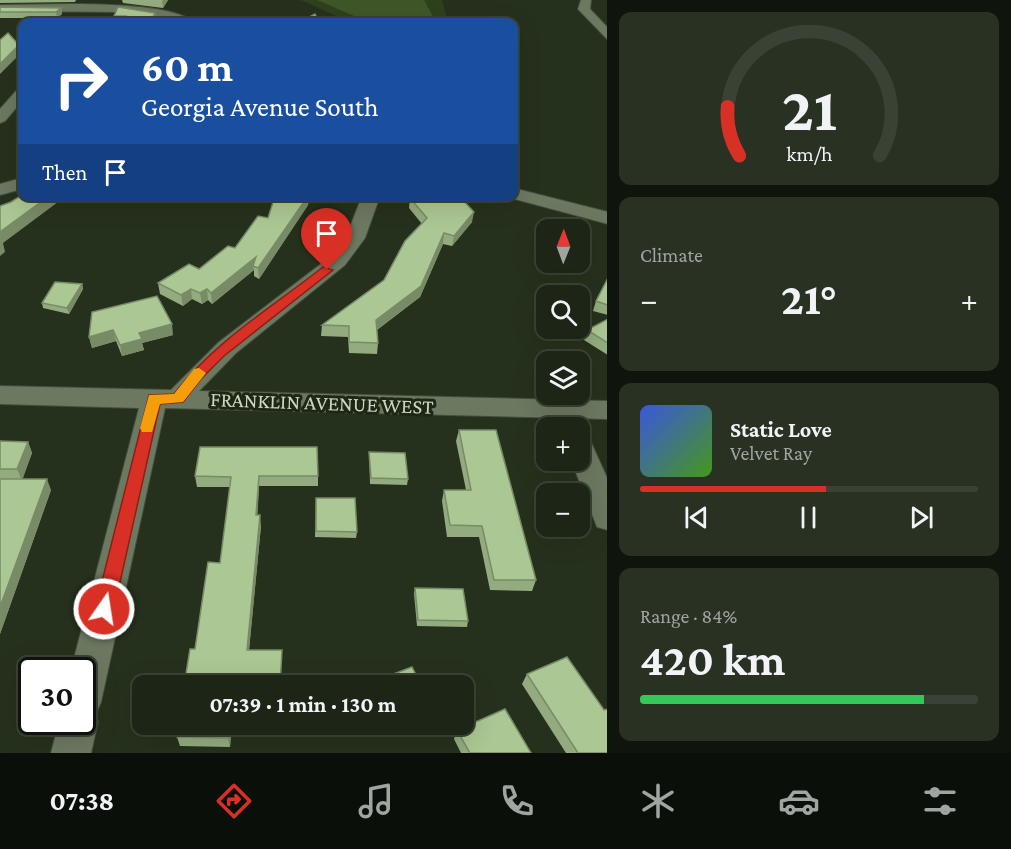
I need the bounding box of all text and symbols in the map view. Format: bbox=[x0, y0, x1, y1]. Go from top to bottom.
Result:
icon: right bbox=[42, 42, 120, 120]
text: 60 m bbox=[141, 43, 233, 90]
text: 21 bbox=[781, 74, 837, 143]
text: Georgia Avenue South bbox=[141, 92, 379, 122]
text: km/h bbox=[786, 142, 833, 166]
icon: arrive bbox=[99, 156, 132, 189]
text: Then bbox=[42, 160, 87, 185]
pin bbox=[301, 208, 352, 270]
icon: arrive bbox=[310, 217, 343, 250]
north arrow bbox=[536, 219, 590, 273]
map controls bbox=[536, 219, 590, 537]
text: Climate bbox=[640, 244, 703, 266]
text: 21° bbox=[781, 274, 837, 324]
text: − bbox=[640, 281, 657, 318]
text: + bbox=[961, 281, 978, 318]
button: search bbox=[536, 285, 590, 339]
button: layers bbox=[536, 351, 590, 405]
street label: FRANKLIN AVENUE WEST bbox=[210, 387, 435, 419]
button: + bbox=[536, 417, 590, 471]
text: Static Love bbox=[730, 417, 832, 442]
text: Velvet Ray bbox=[730, 442, 812, 464]
button: − bbox=[536, 483, 590, 537]
icon: previous bbox=[680, 501, 713, 534]
icon: pause bbox=[792, 501, 825, 534]
icon: next bbox=[905, 501, 938, 534]
position arrow bbox=[72, 577, 136, 641]
text: Range · 84% bbox=[640, 605, 737, 627]
text: 420 km bbox=[640, 635, 785, 685]
speed limit sign: 30 bbox=[18, 657, 96, 735]
text: 07:39 · 1 min · 130 m bbox=[210, 692, 396, 717]
icon: directions bbox=[213, 780, 255, 822]
icon: music bbox=[355, 780, 397, 822]
icon: phone bbox=[496, 780, 538, 822]
icon: climate bbox=[637, 780, 679, 822]
icon: car bbox=[778, 780, 820, 822]
icon: filters bbox=[919, 780, 961, 822]
text: 07:38 bbox=[50, 786, 114, 816]

